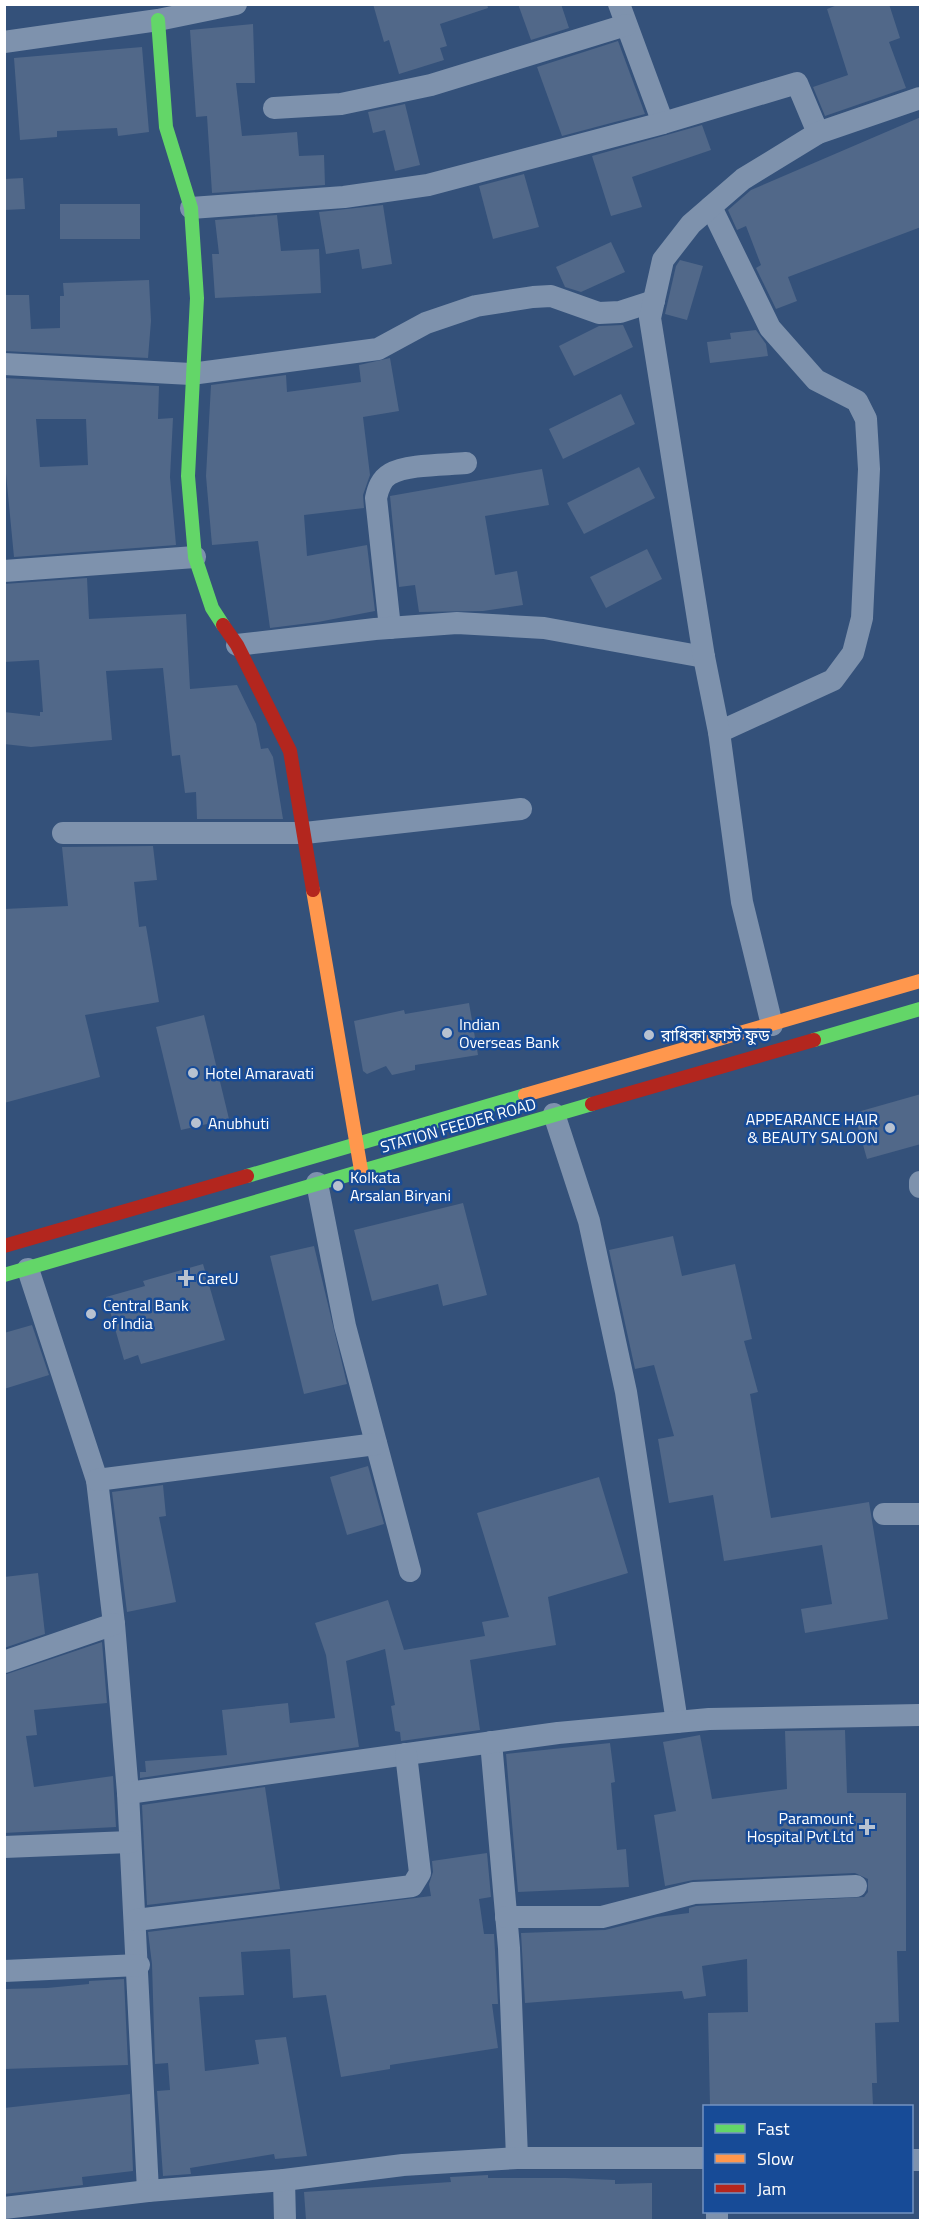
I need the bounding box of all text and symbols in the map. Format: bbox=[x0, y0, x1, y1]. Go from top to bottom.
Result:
place label: Indian Overseas Bank bbox=[459, 1012, 560, 1054]
place label: রাধিকা ফাস্ট ফুড bbox=[660, 1023, 770, 1047]
marker: Indian Overseas Bank bbox=[440, 1026, 454, 1040]
marker: রাধিকা ফাস্ট ফুড bbox=[642, 1028, 656, 1042]
place label: Hotel Amaravati bbox=[205, 1061, 314, 1085]
marker: Hotel Amaravati bbox=[186, 1066, 200, 1080]
street label: STATION FEEDER ROAD bbox=[377, 1091, 539, 1159]
place label: APPEARANCE HAIR & BEAUTY SALOON bbox=[746, 1107, 878, 1149]
place label: Anubhuti bbox=[208, 1111, 269, 1135]
marker: Anubhuti bbox=[189, 1116, 203, 1130]
marker: APPEARANCE HAIR & BEAUTY SALOON bbox=[883, 1121, 897, 1135]
place label: Kolkata Arsalan Biryani bbox=[350, 1165, 451, 1207]
marker: Kolkata Arsalan Biryani bbox=[331, 1179, 345, 1193]
place label: CareU bbox=[198, 1266, 238, 1290]
marker: CareU bbox=[179, 1271, 193, 1285]
place label: Central Bank of India bbox=[103, 1293, 189, 1335]
marker: Central Bank of India bbox=[84, 1307, 98, 1321]
place label: Paramount Hospital Pvt Ltd bbox=[747, 1806, 854, 1848]
marker: Paramount Hospital Pvt Ltd bbox=[858, 1818, 876, 1836]
legend bbox=[703, 2105, 913, 2213]
text: Fast bbox=[757, 2115, 790, 2142]
text: Slow bbox=[757, 2145, 794, 2172]
text: Jam bbox=[757, 2175, 786, 2202]

